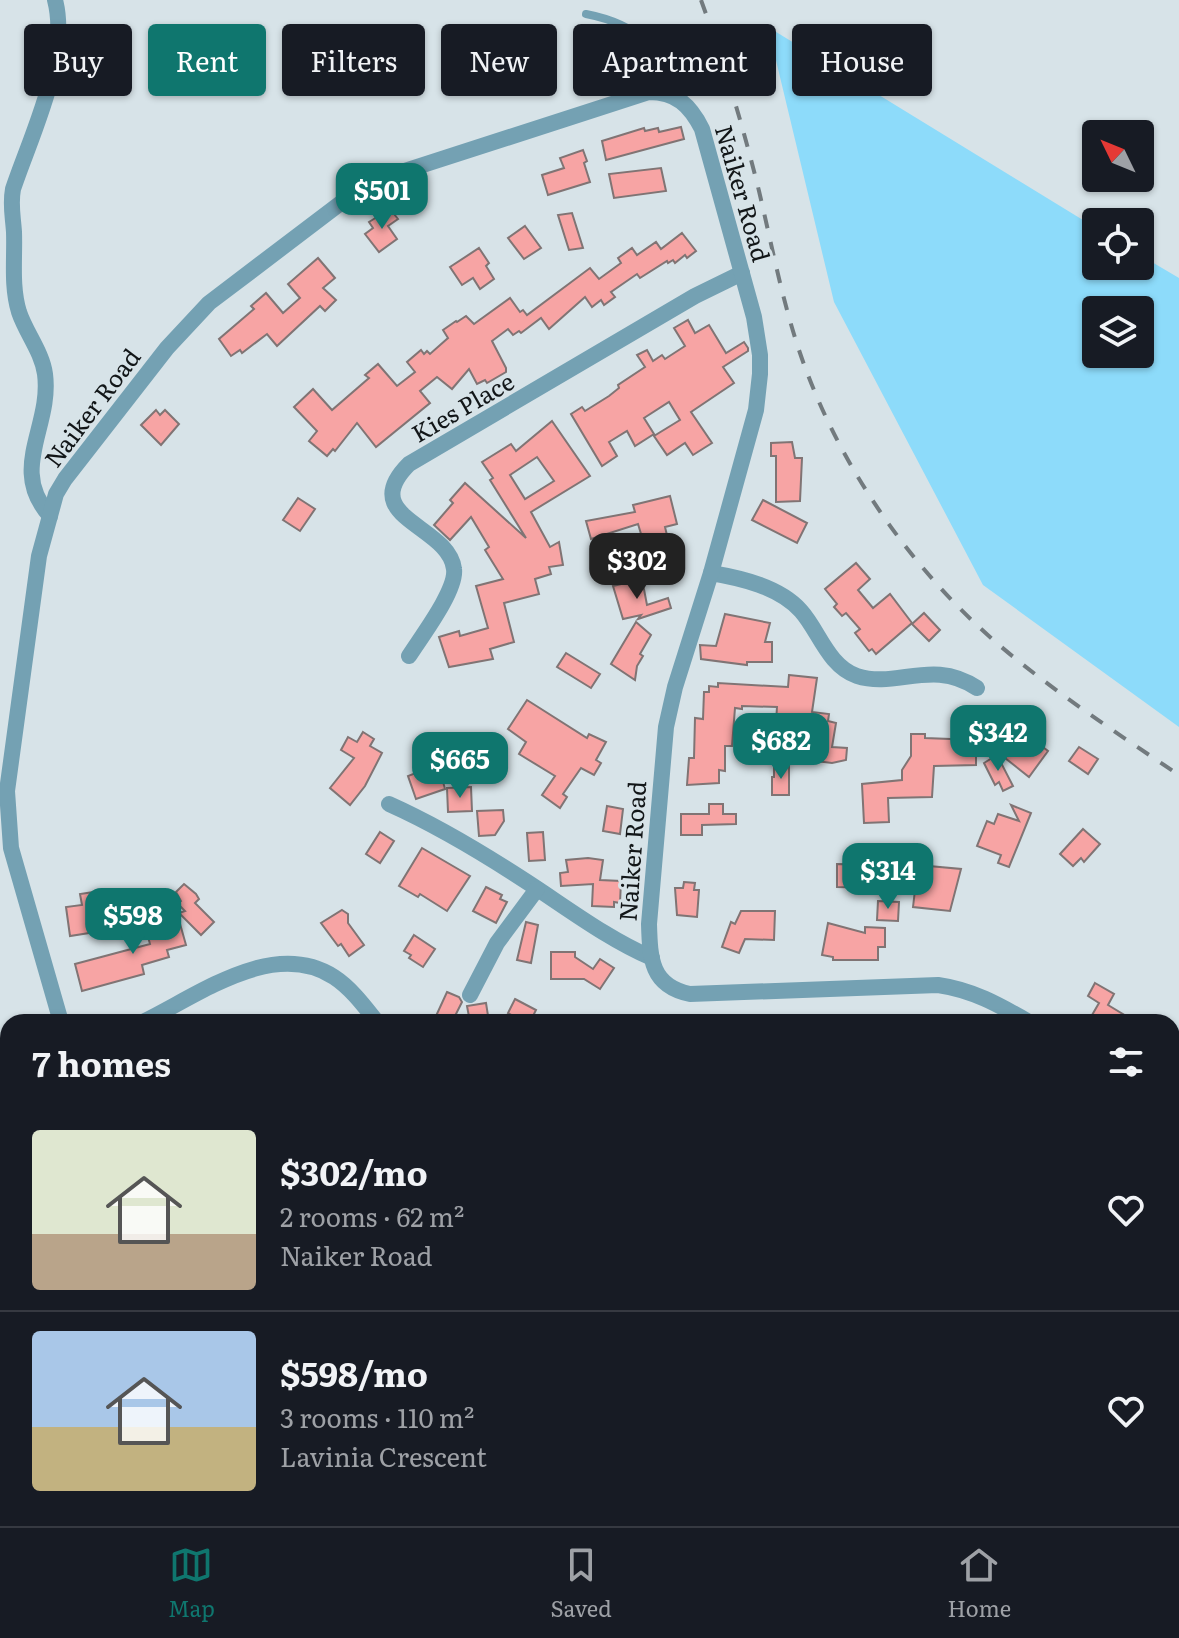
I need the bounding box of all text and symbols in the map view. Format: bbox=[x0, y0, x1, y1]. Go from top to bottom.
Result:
chip: Buy bbox=[24, 24, 132, 96]
chip: Rent bbox=[148, 24, 266, 96]
chip: Filters bbox=[282, 24, 425, 96]
chip: New bbox=[441, 24, 557, 96]
chip: Apartment bbox=[573, 24, 776, 96]
chip: House bbox=[792, 24, 932, 96]
north arrow bbox=[1082, 120, 1154, 192]
map controls bbox=[1082, 120, 1154, 368]
street label: Naiker Road bbox=[708, 121, 780, 266]
pin: $501 bbox=[335, 163, 429, 231]
text: $501 bbox=[354, 169, 410, 208]
button: locate bbox=[1082, 208, 1154, 280]
button: layers bbox=[1082, 296, 1154, 368]
street label: Naiker Road bbox=[35, 340, 148, 474]
street label: Kies Place bbox=[404, 362, 520, 450]
pin: $302 bbox=[590, 533, 684, 601]
text: $302 bbox=[607, 539, 667, 578]
pin: $342 bbox=[951, 705, 1045, 773]
text: $342 bbox=[968, 711, 1028, 750]
pin: $682 bbox=[734, 713, 828, 781]
text: $682 bbox=[751, 719, 811, 758]
pin: $665 bbox=[413, 732, 507, 800]
text: $665 bbox=[430, 738, 490, 777]
street label: Naiker Road bbox=[609, 779, 653, 922]
pin: $314 bbox=[841, 843, 935, 911]
text: $314 bbox=[860, 849, 916, 888]
pin: $598 bbox=[86, 888, 180, 956]
text: $598 bbox=[103, 894, 163, 933]
text: 7 homes bbox=[32, 1037, 171, 1087]
icon: filters bbox=[1104, 1040, 1148, 1084]
text: $302/mo bbox=[280, 1146, 428, 1196]
icon: home bbox=[96, 1162, 192, 1258]
icon: heart bbox=[1104, 1188, 1148, 1232]
text: 2 rooms · 62 m² bbox=[280, 1196, 464, 1235]
text: Naiker Road bbox=[280, 1235, 432, 1274]
text: $598/mo bbox=[280, 1347, 428, 1397]
icon: home bbox=[96, 1363, 192, 1459]
icon: heart bbox=[1104, 1389, 1148, 1433]
text: 3 rooms · 110 m² bbox=[280, 1397, 474, 1436]
text: Lavinia Crescent bbox=[280, 1436, 487, 1475]
tab: Map bbox=[168, 1543, 215, 1624]
tab: Saved bbox=[550, 1543, 612, 1624]
tab: Home bbox=[948, 1543, 1011, 1624]

